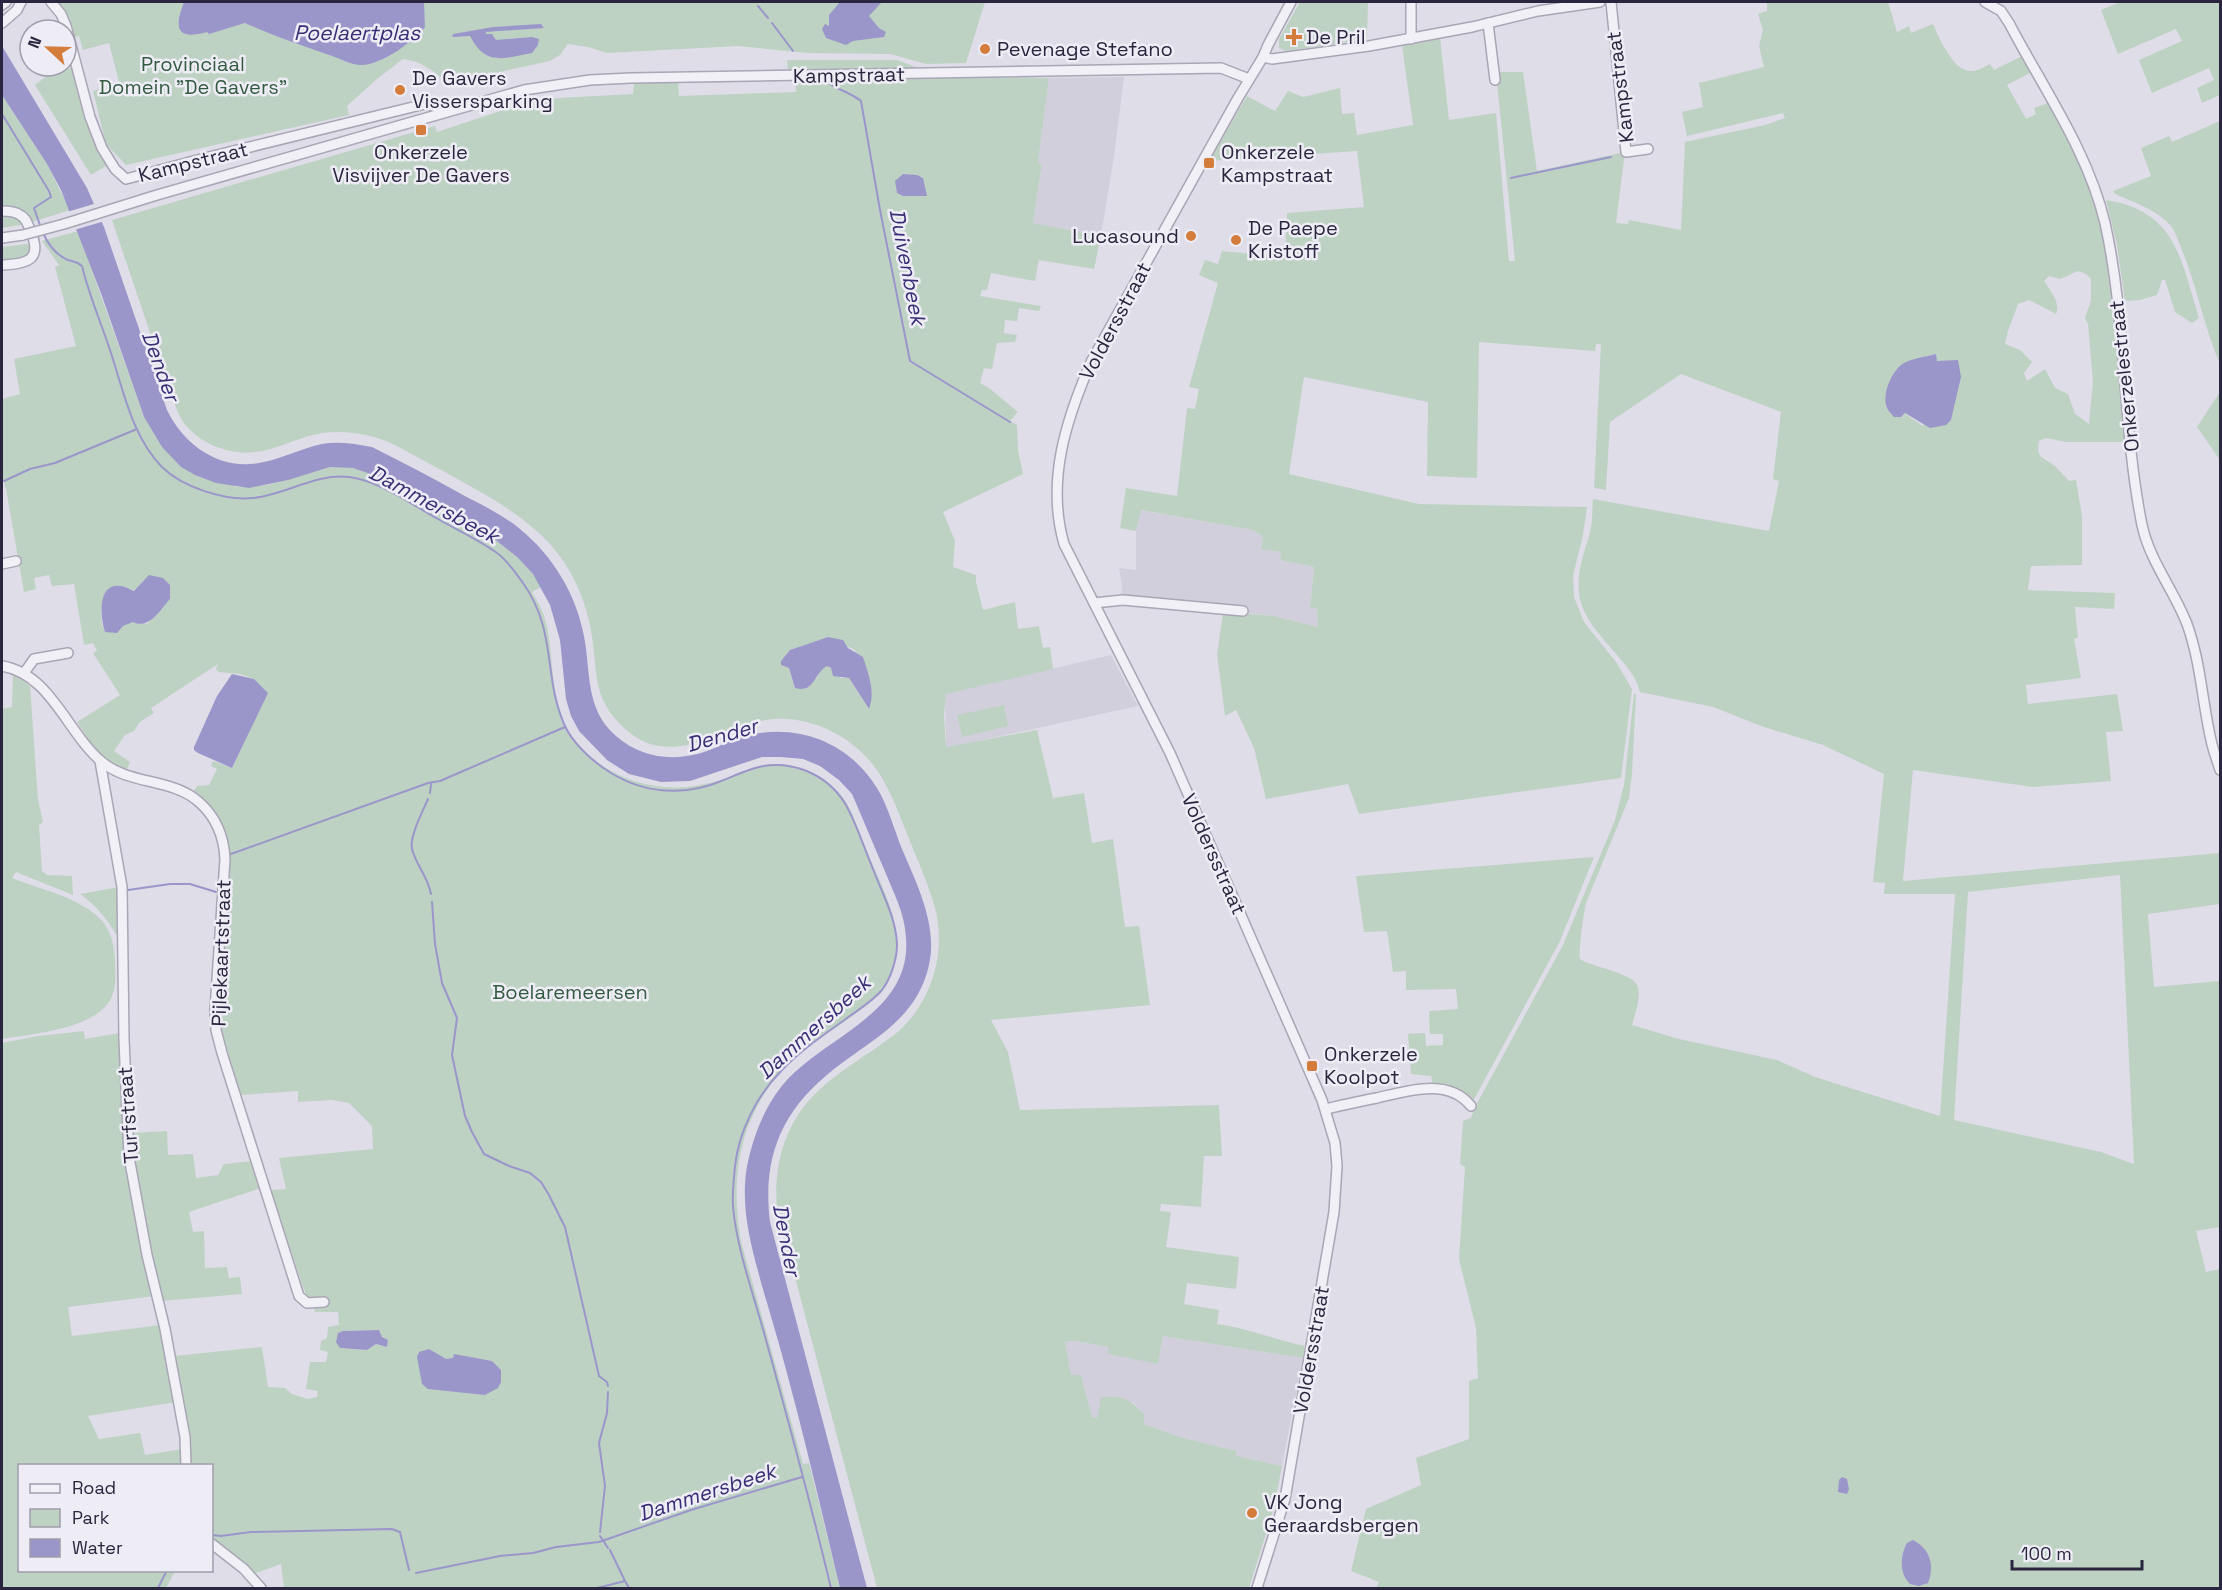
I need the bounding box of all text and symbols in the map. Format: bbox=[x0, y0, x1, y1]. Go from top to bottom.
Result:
north arrow bbox=[18, 18, 78, 78]
water label: Poelaertplas bbox=[294, 19, 421, 46]
place label: De Pril bbox=[1306, 24, 1366, 50]
marker: De Pril bbox=[1287, 30, 1301, 44]
street label: Kampstraat bbox=[1600, 30, 1640, 144]
text: N bbox=[23, 34, 46, 51]
place label: Pevenage Stefano bbox=[997, 36, 1173, 62]
marker: Pevenage Stefano bbox=[978, 42, 992, 56]
park label: Provinciaal Domein "De Gavers" bbox=[99, 51, 287, 100]
street label: Kampstraat bbox=[793, 61, 905, 89]
place label: De Gavers Vissersparking bbox=[412, 65, 553, 114]
marker: De Gavers Vissersparking bbox=[393, 83, 407, 97]
marker: Onkerzele Visvijver De Gavers bbox=[414, 123, 428, 137]
street label: Kampstraat bbox=[135, 136, 251, 188]
place label: Onkerzele Visvijver De Gavers bbox=[332, 139, 510, 188]
place label: Onkerzele Kampstraat bbox=[1221, 139, 1333, 188]
marker: Onkerzele Kampstraat bbox=[1202, 156, 1216, 170]
water label: Duivenbeek bbox=[884, 207, 933, 330]
place label: De Paepe Kristoff bbox=[1248, 215, 1338, 264]
place label: Lucasound bbox=[1072, 223, 1179, 249]
marker: Lucasound bbox=[1184, 229, 1198, 243]
marker: De Paepe Kristoff bbox=[1229, 233, 1243, 247]
street label: Voldersstraat bbox=[1073, 258, 1157, 384]
street label: Onkerzelestraat bbox=[2103, 299, 2145, 453]
water label: Dender bbox=[136, 327, 187, 407]
water label: Dammersbeek bbox=[365, 459, 506, 551]
water label: Dender bbox=[683, 711, 763, 758]
street label: Voldersstraat bbox=[1176, 789, 1252, 919]
street label: Pijlekaartstraat bbox=[205, 879, 237, 1027]
water label: Dammersbeek bbox=[752, 967, 878, 1085]
park label: Boelaremeersen bbox=[492, 979, 648, 1005]
place label: Onkerzele Koolpot bbox=[1324, 1041, 1418, 1090]
marker: Onkerzele Koolpot bbox=[1305, 1059, 1319, 1073]
street label: Turfstraat bbox=[112, 1066, 144, 1164]
water label: Dender bbox=[767, 1202, 808, 1280]
street label: Voldersstraat bbox=[1287, 1284, 1335, 1416]
water label: Dammersbeek bbox=[635, 1456, 782, 1527]
legend bbox=[18, 1464, 213, 1572]
text: Road bbox=[72, 1476, 116, 1499]
place label: VK Jong Geraardsbergen bbox=[1264, 1489, 1419, 1538]
text: Park bbox=[72, 1506, 110, 1529]
marker: VK Jong Geraardsbergen bbox=[1245, 1506, 1259, 1520]
scale bar bbox=[2012, 1533, 2142, 1571]
text: Water bbox=[72, 1536, 123, 1559]
text: 100 m bbox=[2021, 1542, 2072, 1565]

